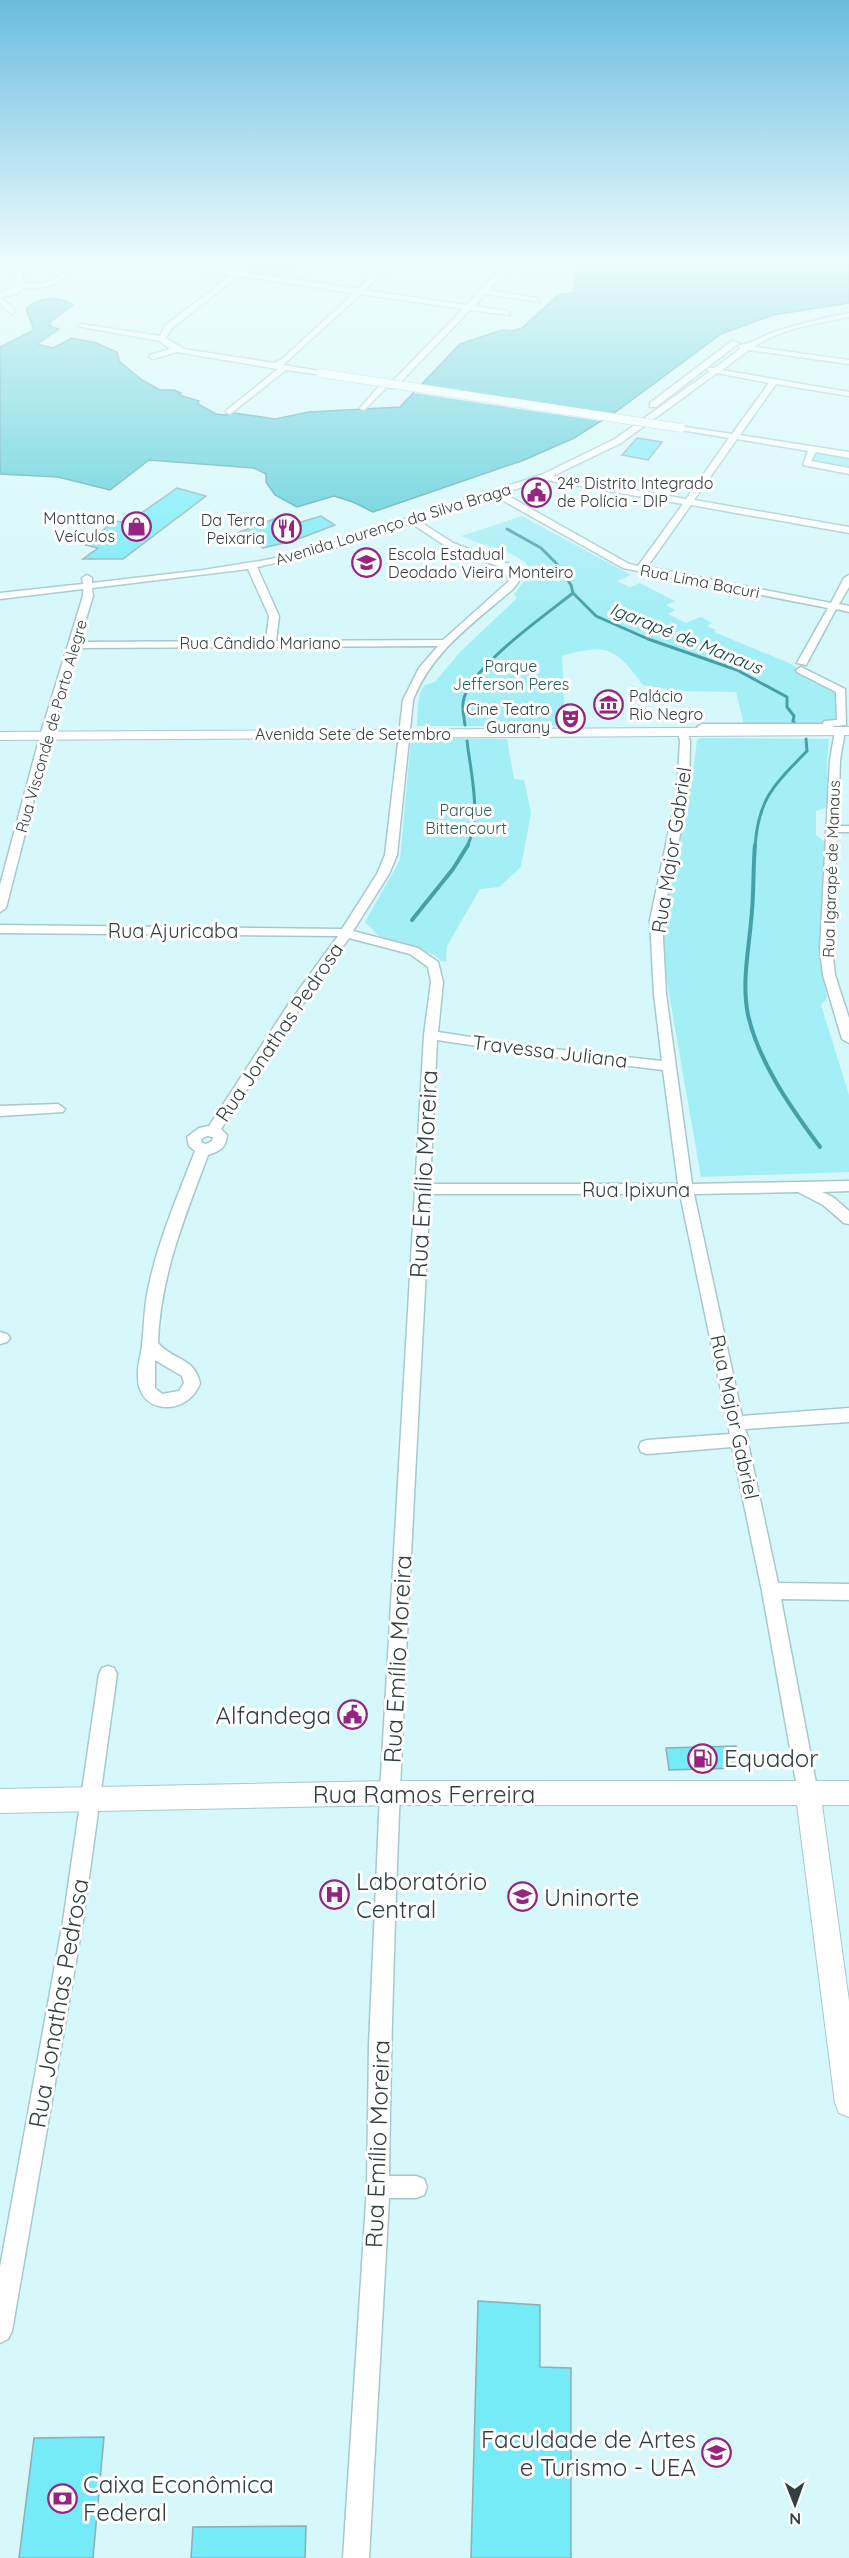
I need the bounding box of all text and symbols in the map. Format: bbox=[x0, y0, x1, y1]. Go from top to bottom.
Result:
place label: 24º Distrito Integrado de Polícia - DIP bbox=[557, 473, 713, 511]
public building icon: 24º Distrito Integrado de Polícia - DIP bbox=[520, 476, 552, 508]
street label: Avenida Lourenço da Silva Braga bbox=[273, 479, 513, 569]
place label: Monttana Veículos bbox=[43, 508, 115, 546]
place label: Da Terra Peixaria bbox=[201, 510, 265, 548]
shop icon: Monttana Veículos bbox=[120, 511, 152, 543]
restaurant icon: Da Terra Peixaria bbox=[270, 513, 302, 545]
place label: Escola Estadual Deodado Vieira Monteiro bbox=[388, 544, 573, 582]
school or university icon: Escola Estadual Deodado Vieira Monteiro bbox=[351, 547, 383, 579]
street label: Rua Lima Bacuri bbox=[638, 560, 762, 602]
water label: Igarapé de Manaus bbox=[607, 597, 767, 680]
street label: Rua Visconde de Porto Alegre bbox=[11, 617, 91, 835]
street label: Rua Cândido Mariano bbox=[179, 633, 341, 653]
park label: Parque Jefferson Peres bbox=[453, 656, 569, 694]
place label: Palácio Rio Negro bbox=[629, 686, 703, 724]
museum icon: Palácio Rio Negro bbox=[592, 689, 624, 721]
place label: Cine Teatro Guarany bbox=[466, 699, 550, 737]
theatre icon: Cine Teatro Guarany bbox=[555, 702, 587, 734]
street label: Avenida Sete de Setembro bbox=[255, 724, 451, 744]
street label: Rua Major Gabriel bbox=[646, 765, 696, 935]
street label: Rua Igarapé de Manaus bbox=[818, 780, 844, 958]
park label: Parque Bittencourt bbox=[425, 800, 507, 838]
street label: Rua Ajuricaba bbox=[108, 918, 238, 943]
street label: Rua Jonathas Pedrosa bbox=[210, 938, 348, 1126]
street label: Travessa Juliana bbox=[471, 1029, 629, 1073]
street label: Rua Emílio Moreira bbox=[403, 1069, 443, 1279]
street label: Rua Ipixuna bbox=[582, 1177, 690, 1202]
street label: Rua Major Gabriel bbox=[705, 1332, 765, 1502]
street label: Rua Emílio Moreira bbox=[377, 1554, 417, 1764]
public building icon: Alfandega bbox=[336, 1699, 368, 1731]
place label: Alfandega bbox=[216, 1700, 331, 1730]
fuel station icon: Equador bbox=[687, 1742, 719, 1774]
place label: Equador bbox=[724, 1743, 819, 1773]
street label: Rua Ramos Ferreira bbox=[313, 1779, 535, 1809]
place label: Laboratório Central bbox=[356, 1866, 487, 1924]
street label: Rua Jonathas Pedrosa bbox=[21, 1876, 95, 2130]
hospital icon: Laboratório Central bbox=[319, 1879, 351, 1911]
school or university icon: Uninorte bbox=[507, 1881, 539, 1913]
place label: Uninorte bbox=[544, 1882, 639, 1912]
street label: Rua Emílio Moreira bbox=[358, 2039, 396, 2249]
place label: Faculdade de Artes e Turismo - UEA bbox=[481, 2424, 696, 2482]
school or university icon: Faculdade de Artes e Turismo - UEA bbox=[701, 2437, 733, 2469]
place label: Caixa Econômica Federal bbox=[83, 2469, 274, 2527]
north arrow bbox=[765, 2474, 825, 2534]
bank icon: Caixa Econômica Federal bbox=[46, 2482, 78, 2514]
text: N bbox=[789, 2509, 801, 2529]

